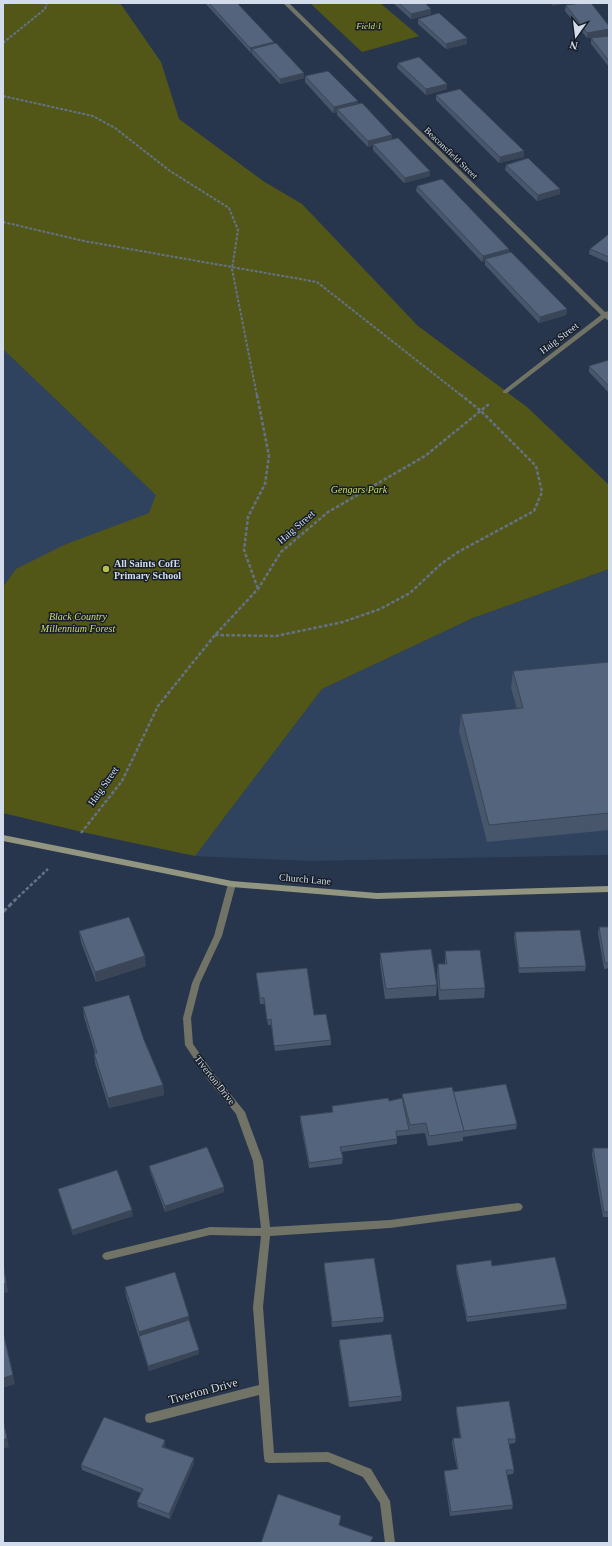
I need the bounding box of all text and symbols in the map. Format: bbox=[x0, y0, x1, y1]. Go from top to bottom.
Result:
north arrow bbox=[556, 16, 596, 56]
park label: Field 1 bbox=[355, 21, 382, 31]
text: N bbox=[568, 39, 579, 52]
street label: Beaconsfield Street bbox=[422, 125, 480, 181]
street label: Haig Street bbox=[538, 320, 581, 356]
park label: Gengars Park bbox=[331, 484, 388, 495]
street label: Haig Street bbox=[275, 508, 317, 546]
place label: All Saints CofE Primary School bbox=[114, 558, 181, 581]
marker: All Saints CofE Primary School bbox=[101, 564, 111, 574]
park label: Black Country Millennium Forest bbox=[40, 611, 115, 634]
street label: Haig Street bbox=[86, 764, 121, 808]
street label: Church Lane bbox=[279, 871, 332, 887]
street label: Tiverton Drive bbox=[192, 1053, 238, 1107]
street label: Tiverton Drive bbox=[167, 1375, 239, 1407]

